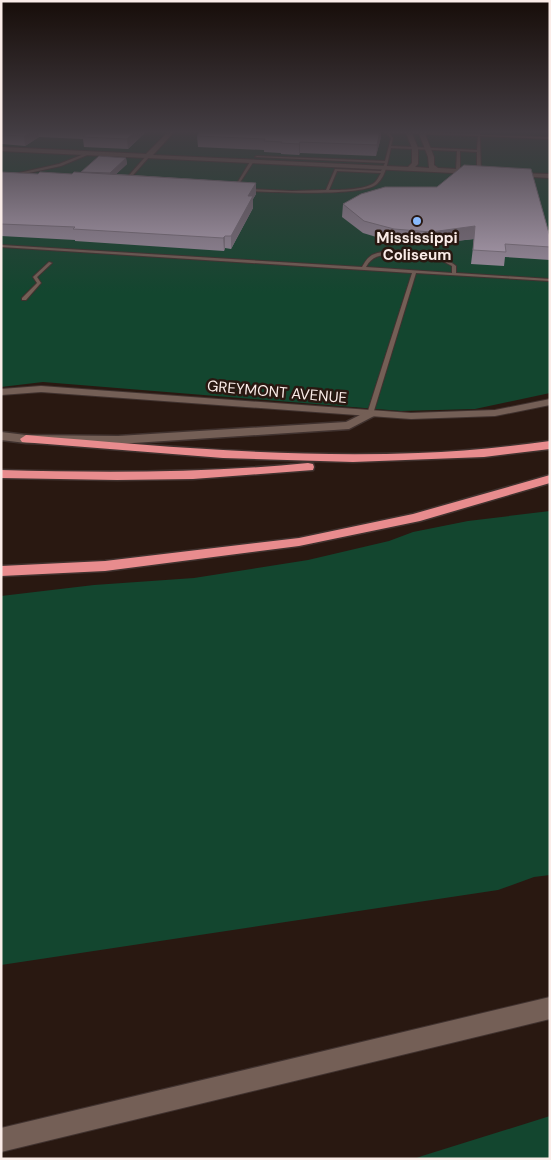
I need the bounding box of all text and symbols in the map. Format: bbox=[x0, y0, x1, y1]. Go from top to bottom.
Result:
marker: Mississippi Coliseum bbox=[411, 215, 423, 227]
place label: Mississippi Coliseum bbox=[376, 228, 458, 265]
street label: GREYMONT AVENUE bbox=[206, 376, 348, 408]

